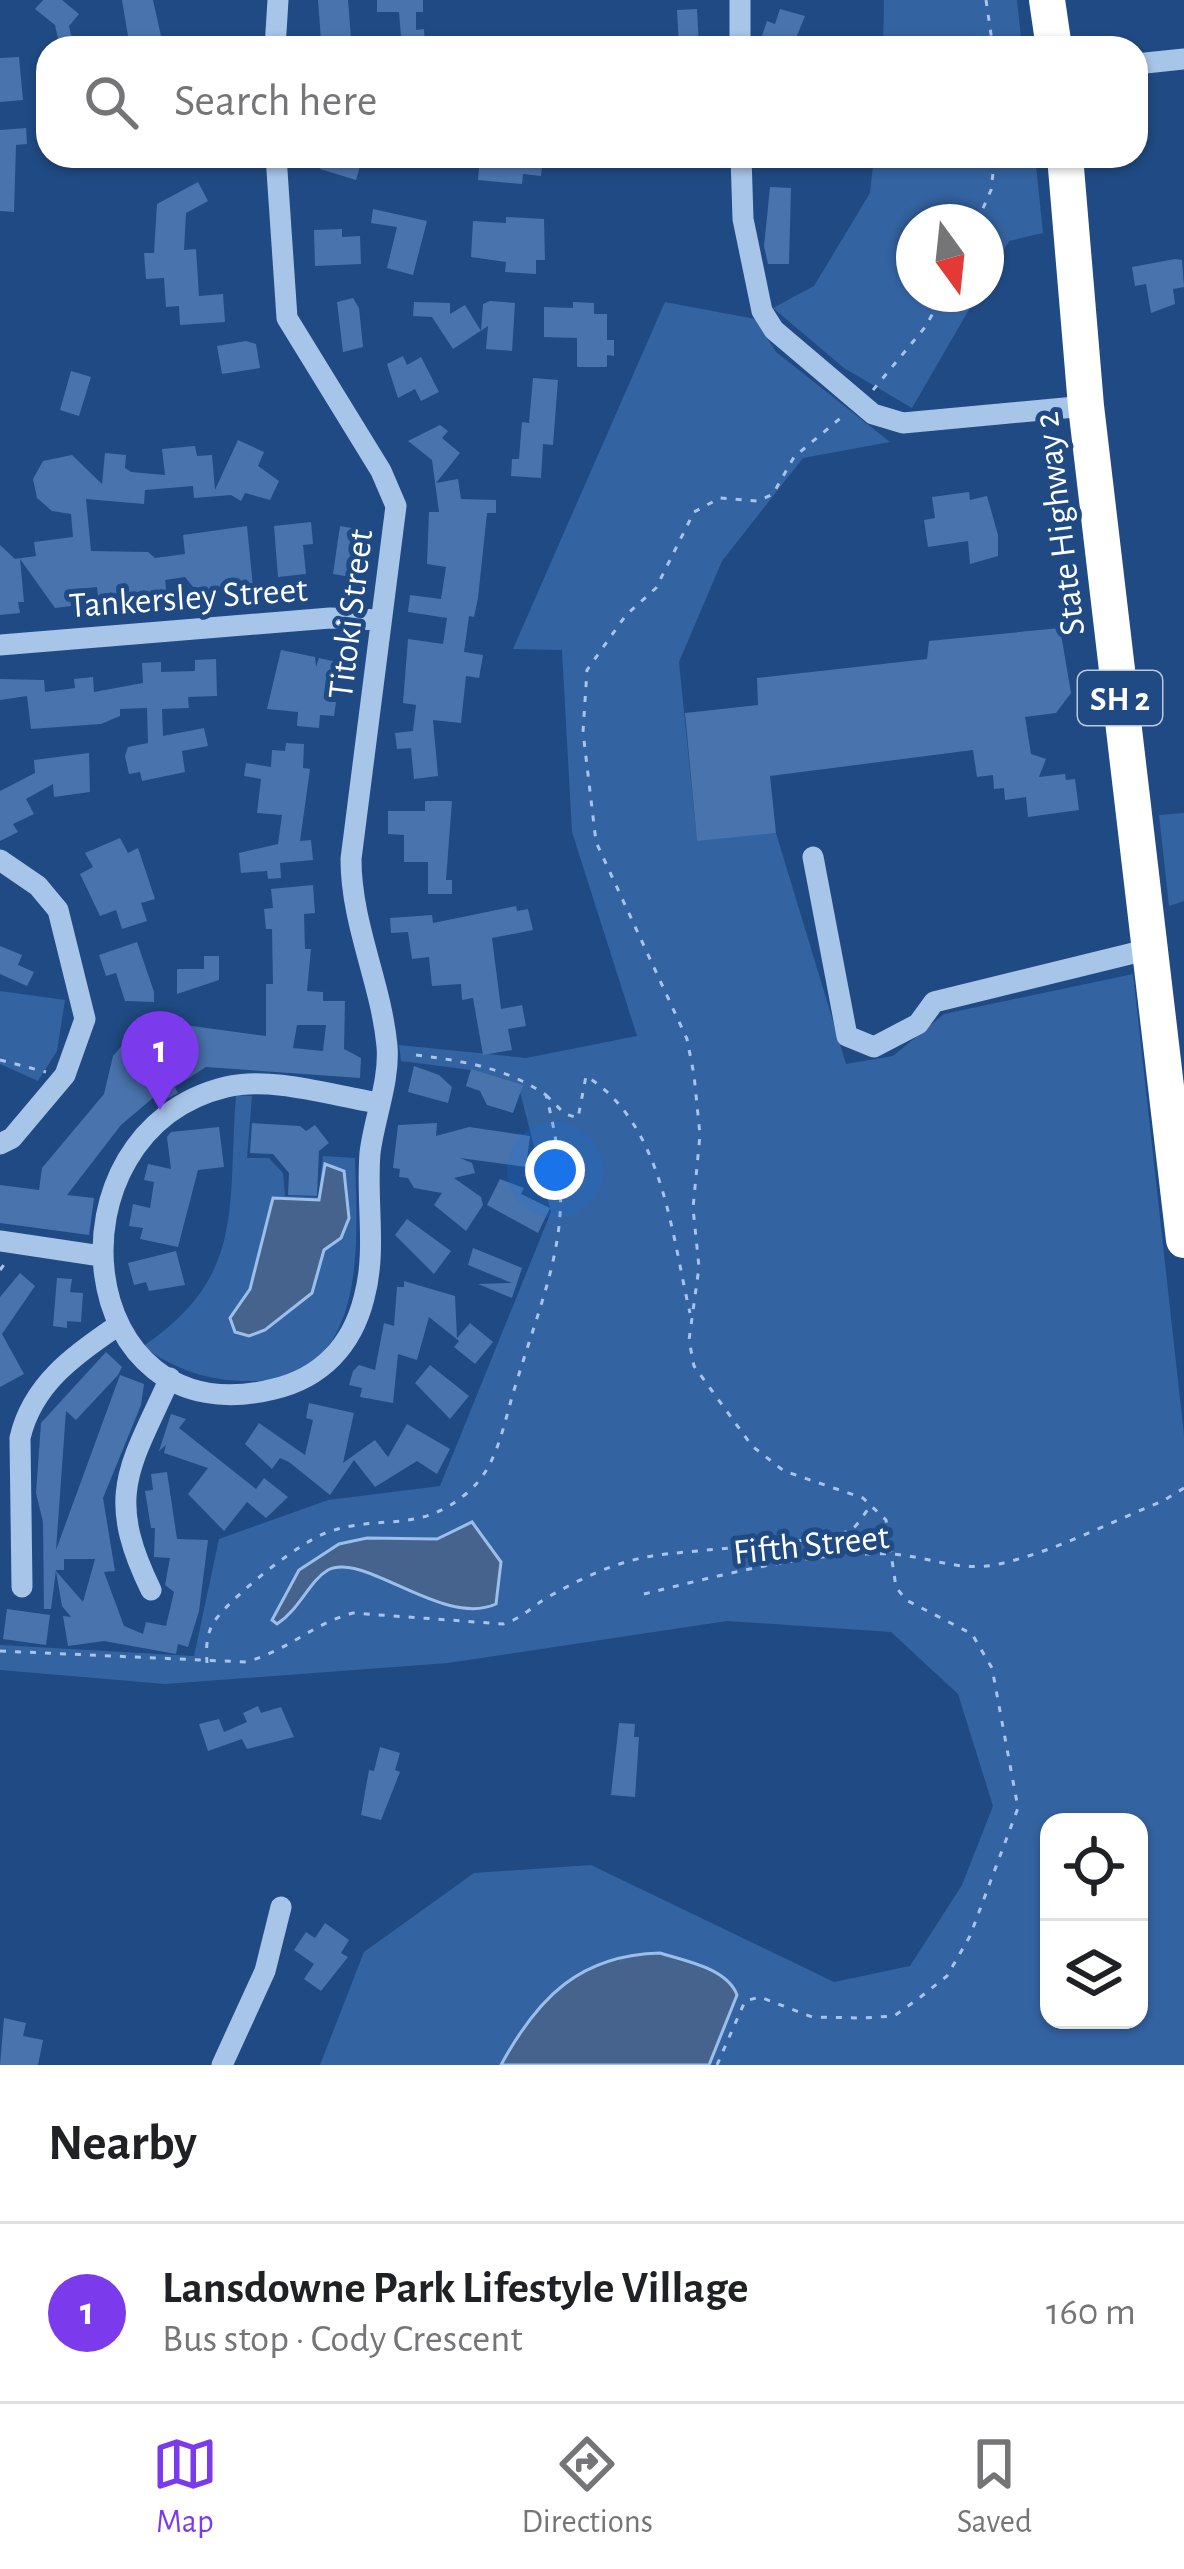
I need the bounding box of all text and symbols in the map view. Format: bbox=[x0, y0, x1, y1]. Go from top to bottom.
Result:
search box bbox=[36, 36, 1148, 168]
icon: search bbox=[78, 69, 144, 135]
text: Search here bbox=[174, 79, 377, 124]
north arrow bbox=[896, 204, 1004, 312]
street label: State Highway 2 bbox=[1028, 410, 1092, 638]
street label: Titoki Street bbox=[323, 527, 379, 701]
street label: Tankersley Street bbox=[68, 572, 309, 624]
road number: SH 2 bbox=[1078, 671, 1162, 725]
pin: 1 bbox=[121, 1011, 199, 1110]
your location bbox=[525, 1140, 585, 1200]
street label: Fifth Street bbox=[732, 1519, 891, 1571]
map controls bbox=[1040, 1813, 1148, 2029]
button: locate bbox=[1040, 1813, 1148, 1921]
button: layers bbox=[1040, 1921, 1148, 2029]
text: Nearby bbox=[48, 2118, 197, 2169]
text: Lansdowne Park Lifestyle Village bbox=[162, 2266, 748, 2311]
text: 1 bbox=[80, 2293, 94, 2332]
text: 160 m bbox=[1046, 2293, 1136, 2332]
text: Bus stop · Cody Crescent bbox=[162, 2320, 523, 2359]
tab: Map bbox=[152, 2431, 218, 2543]
tab: Directions bbox=[521, 2431, 653, 2543]
tab: Saved bbox=[957, 2431, 1032, 2543]

